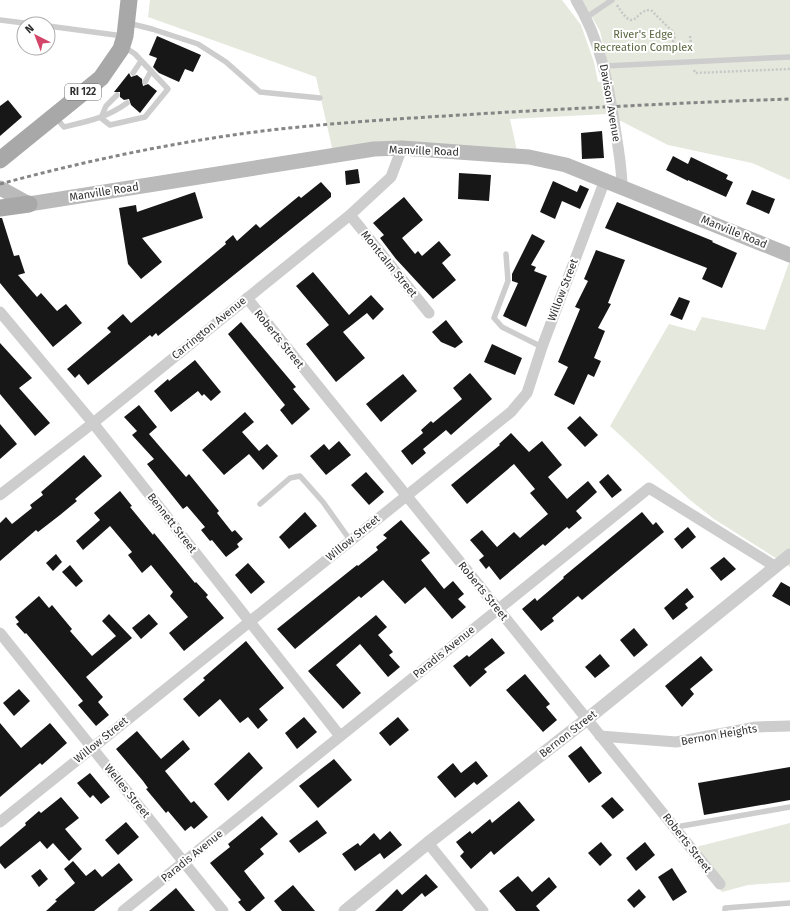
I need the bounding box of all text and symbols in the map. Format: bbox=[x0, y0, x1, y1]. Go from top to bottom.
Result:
north arrow bbox=[16, 16, 56, 56]
text: N bbox=[23, 22, 37, 36]
park label: River's Edge Recreation Complex bbox=[593, 28, 693, 54]
street label: Davison Avenue bbox=[597, 63, 623, 143]
road number: RI 122 bbox=[65, 84, 101, 100]
street label: Manville Road bbox=[389, 143, 459, 159]
street label: Manville Road bbox=[68, 180, 140, 204]
street label: Manville Road bbox=[699, 213, 769, 251]
street label: Montcalm Street bbox=[358, 228, 420, 300]
street label: Willow Street bbox=[545, 257, 581, 323]
street label: Carrington Avenue bbox=[169, 294, 249, 362]
street label: Roberts Street bbox=[251, 307, 307, 371]
street label: Bennett Street bbox=[145, 491, 199, 555]
street label: Willow Street bbox=[323, 512, 383, 564]
street label: Roberts Street bbox=[455, 559, 511, 623]
street label: Paradis Avenue bbox=[410, 623, 478, 681]
street label: Bernon Street bbox=[537, 708, 599, 760]
street label: Willow Street bbox=[71, 714, 131, 766]
street label: Bernon Heights bbox=[680, 722, 758, 748]
street label: Welles Street bbox=[101, 762, 153, 820]
street label: Roberts Street bbox=[660, 811, 714, 875]
street label: Paradis Avenue bbox=[158, 827, 226, 885]

